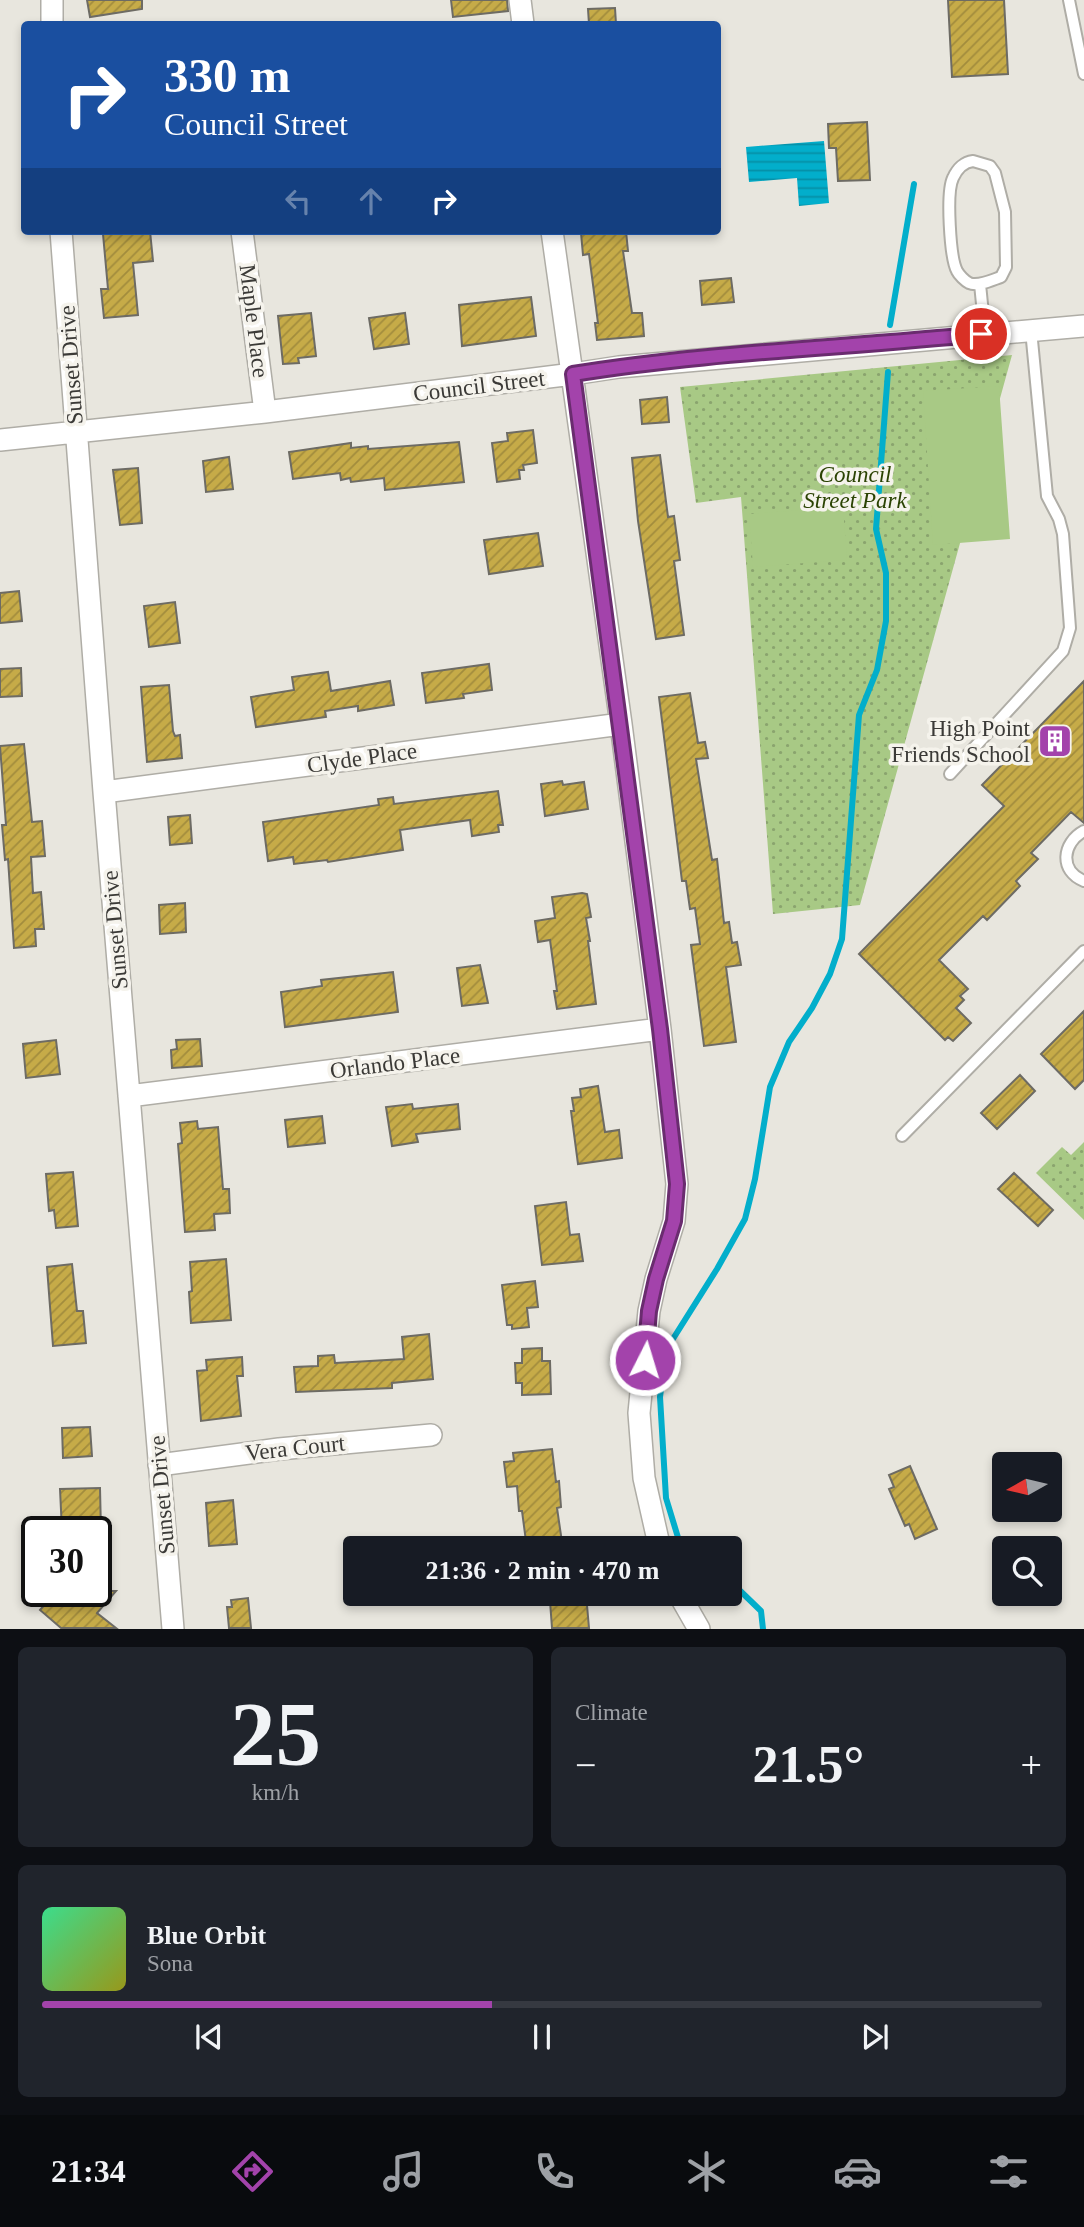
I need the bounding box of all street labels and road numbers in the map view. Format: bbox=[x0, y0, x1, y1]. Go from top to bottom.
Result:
street label: Maple Place bbox=[235, 263, 273, 379]
street label: Sunset Drive bbox=[54, 305, 88, 425]
street label: Council Street bbox=[412, 365, 547, 406]
street label: Clyde Place bbox=[306, 738, 418, 778]
street label: Sunset Drive bbox=[97, 869, 133, 991]
street label: Orlando Place bbox=[328, 1043, 462, 1083]
street label: Vera Court bbox=[244, 1430, 347, 1466]
street label: Sunset Drive bbox=[144, 1434, 180, 1556]

